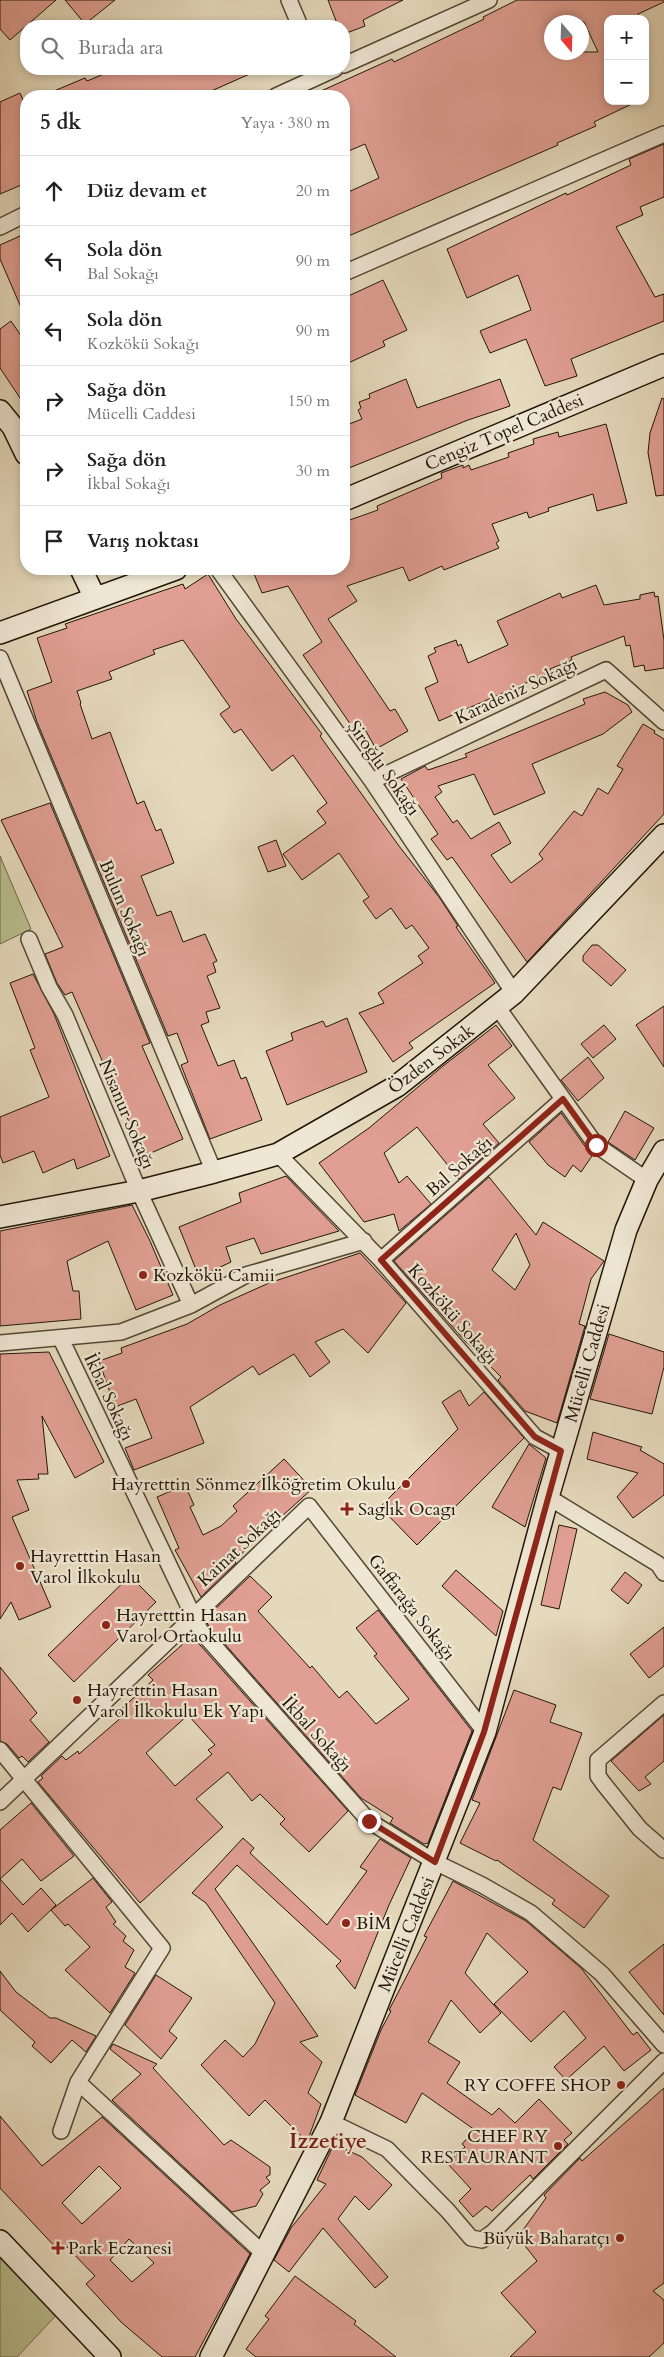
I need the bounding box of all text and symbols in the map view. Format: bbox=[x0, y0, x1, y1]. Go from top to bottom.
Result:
north arrow bbox=[544, 15, 589, 60]
map controls bbox=[604, 15, 649, 105]
button: + bbox=[604, 15, 649, 60]
search box bbox=[20, 20, 350, 75]
icon: search bbox=[38, 34, 66, 62]
text: Burada ara bbox=[78, 35, 163, 61]
button: − bbox=[604, 60, 649, 105]
text: 5 dk bbox=[40, 108, 81, 137]
text: Yaya · 380 m bbox=[241, 112, 330, 134]
icon: ahead bbox=[40, 177, 68, 205]
text: Düz devam et bbox=[87, 178, 207, 204]
text: 20 m bbox=[296, 180, 330, 202]
text: Sola dön bbox=[87, 237, 162, 263]
icon: left bbox=[40, 247, 68, 275]
text: 90 m bbox=[296, 250, 330, 272]
text: Bal Sokağı bbox=[87, 263, 159, 285]
text: Sola dön bbox=[87, 307, 162, 333]
icon: left bbox=[40, 317, 68, 345]
text: 90 m bbox=[296, 320, 330, 342]
text: Kozkökü Sokağı bbox=[87, 333, 199, 355]
text: Sağa dön bbox=[87, 377, 167, 403]
icon: right bbox=[40, 387, 68, 415]
street label: Cengiz Topel Caddesi bbox=[421, 388, 587, 477]
text: 150 m bbox=[288, 390, 330, 412]
text: Mücelli Caddesi bbox=[87, 403, 196, 425]
text: Sağa dön bbox=[87, 447, 167, 473]
icon: right bbox=[40, 457, 68, 485]
text: 30 m bbox=[296, 460, 330, 482]
text: İkbal Sokağı bbox=[87, 473, 171, 495]
icon: arrive bbox=[40, 527, 68, 555]
text: Varış noktası bbox=[87, 528, 199, 554]
street label: Karadeniz Sokağı bbox=[451, 652, 582, 731]
street label: Şiroğlu Sokağı bbox=[341, 716, 426, 821]
street label: Bulun Sokağı bbox=[93, 856, 156, 960]
street label: Özden Sokak bbox=[383, 1018, 480, 1100]
street label: Nisanur Sokağı bbox=[92, 1055, 161, 1173]
street label: Bal Sokağı bbox=[421, 1130, 498, 1202]
route start bbox=[585, 1134, 608, 1157]
street label: Kozkökü Sokağı bbox=[402, 1259, 503, 1370]
place label: Kozkökü Camii bbox=[153, 1263, 275, 1288]
marker: Kozkökü Camii bbox=[137, 1269, 149, 1281]
street label: Mücelli Caddesi bbox=[559, 1301, 616, 1425]
street label: İkbal Sokağı bbox=[77, 1349, 140, 1445]
place label: Hayretttin Sönmez İlköğretim Okulu bbox=[111, 1472, 396, 1497]
marker: Hayretttin Sönmez İlköğretim Okulu bbox=[400, 1478, 412, 1490]
place label: Saglık Ocagı bbox=[358, 1497, 456, 1522]
street label: Kainat Sokağı bbox=[192, 1502, 287, 1593]
marker: Saglık Ocagı bbox=[340, 1502, 354, 1516]
place label: Hayretttin Hasan Varol İlkokulu bbox=[30, 1544, 162, 1590]
street label: Gaffarağa Sokağı bbox=[362, 1549, 461, 1666]
marker: Hayretttin Hasan Varol İlkokulu bbox=[14, 1560, 26, 1572]
place label: Hayretttin Hasan Varol Ortaokulu bbox=[116, 1603, 248, 1649]
marker: Hayretttin Hasan Varol Ortaokulu bbox=[100, 1619, 112, 1631]
place label: Hayretttin Hasan Varol İlkokulu Ek Yapı bbox=[87, 1678, 264, 1724]
street label: İkbal Sokağı bbox=[276, 1691, 357, 1778]
marker: Hayretttin Hasan Varol İlkokulu Ek Yapı bbox=[71, 1694, 83, 1706]
route end bbox=[358, 1810, 381, 1833]
street label: Mücelli Caddesi bbox=[372, 1873, 441, 1996]
place label: BİM bbox=[356, 1911, 391, 1936]
marker: BİM bbox=[340, 1917, 352, 1929]
place label: RY COFFE SHOP bbox=[464, 2073, 611, 2098]
marker: RY COFFE SHOP bbox=[615, 2079, 627, 2091]
place label: CHEF RY RESTAURANT bbox=[421, 2124, 549, 2170]
district label: İzzetiye bbox=[289, 2126, 367, 2156]
marker: CHEF RY RESTAURANT bbox=[552, 2140, 564, 2152]
place label: Büyük Baharatçı bbox=[483, 2226, 610, 2251]
marker: Büyük Baharatçı bbox=[614, 2232, 626, 2244]
place label: Park Eczanesi bbox=[68, 2236, 172, 2261]
marker: Park Eczanesi bbox=[52, 2242, 64, 2254]

